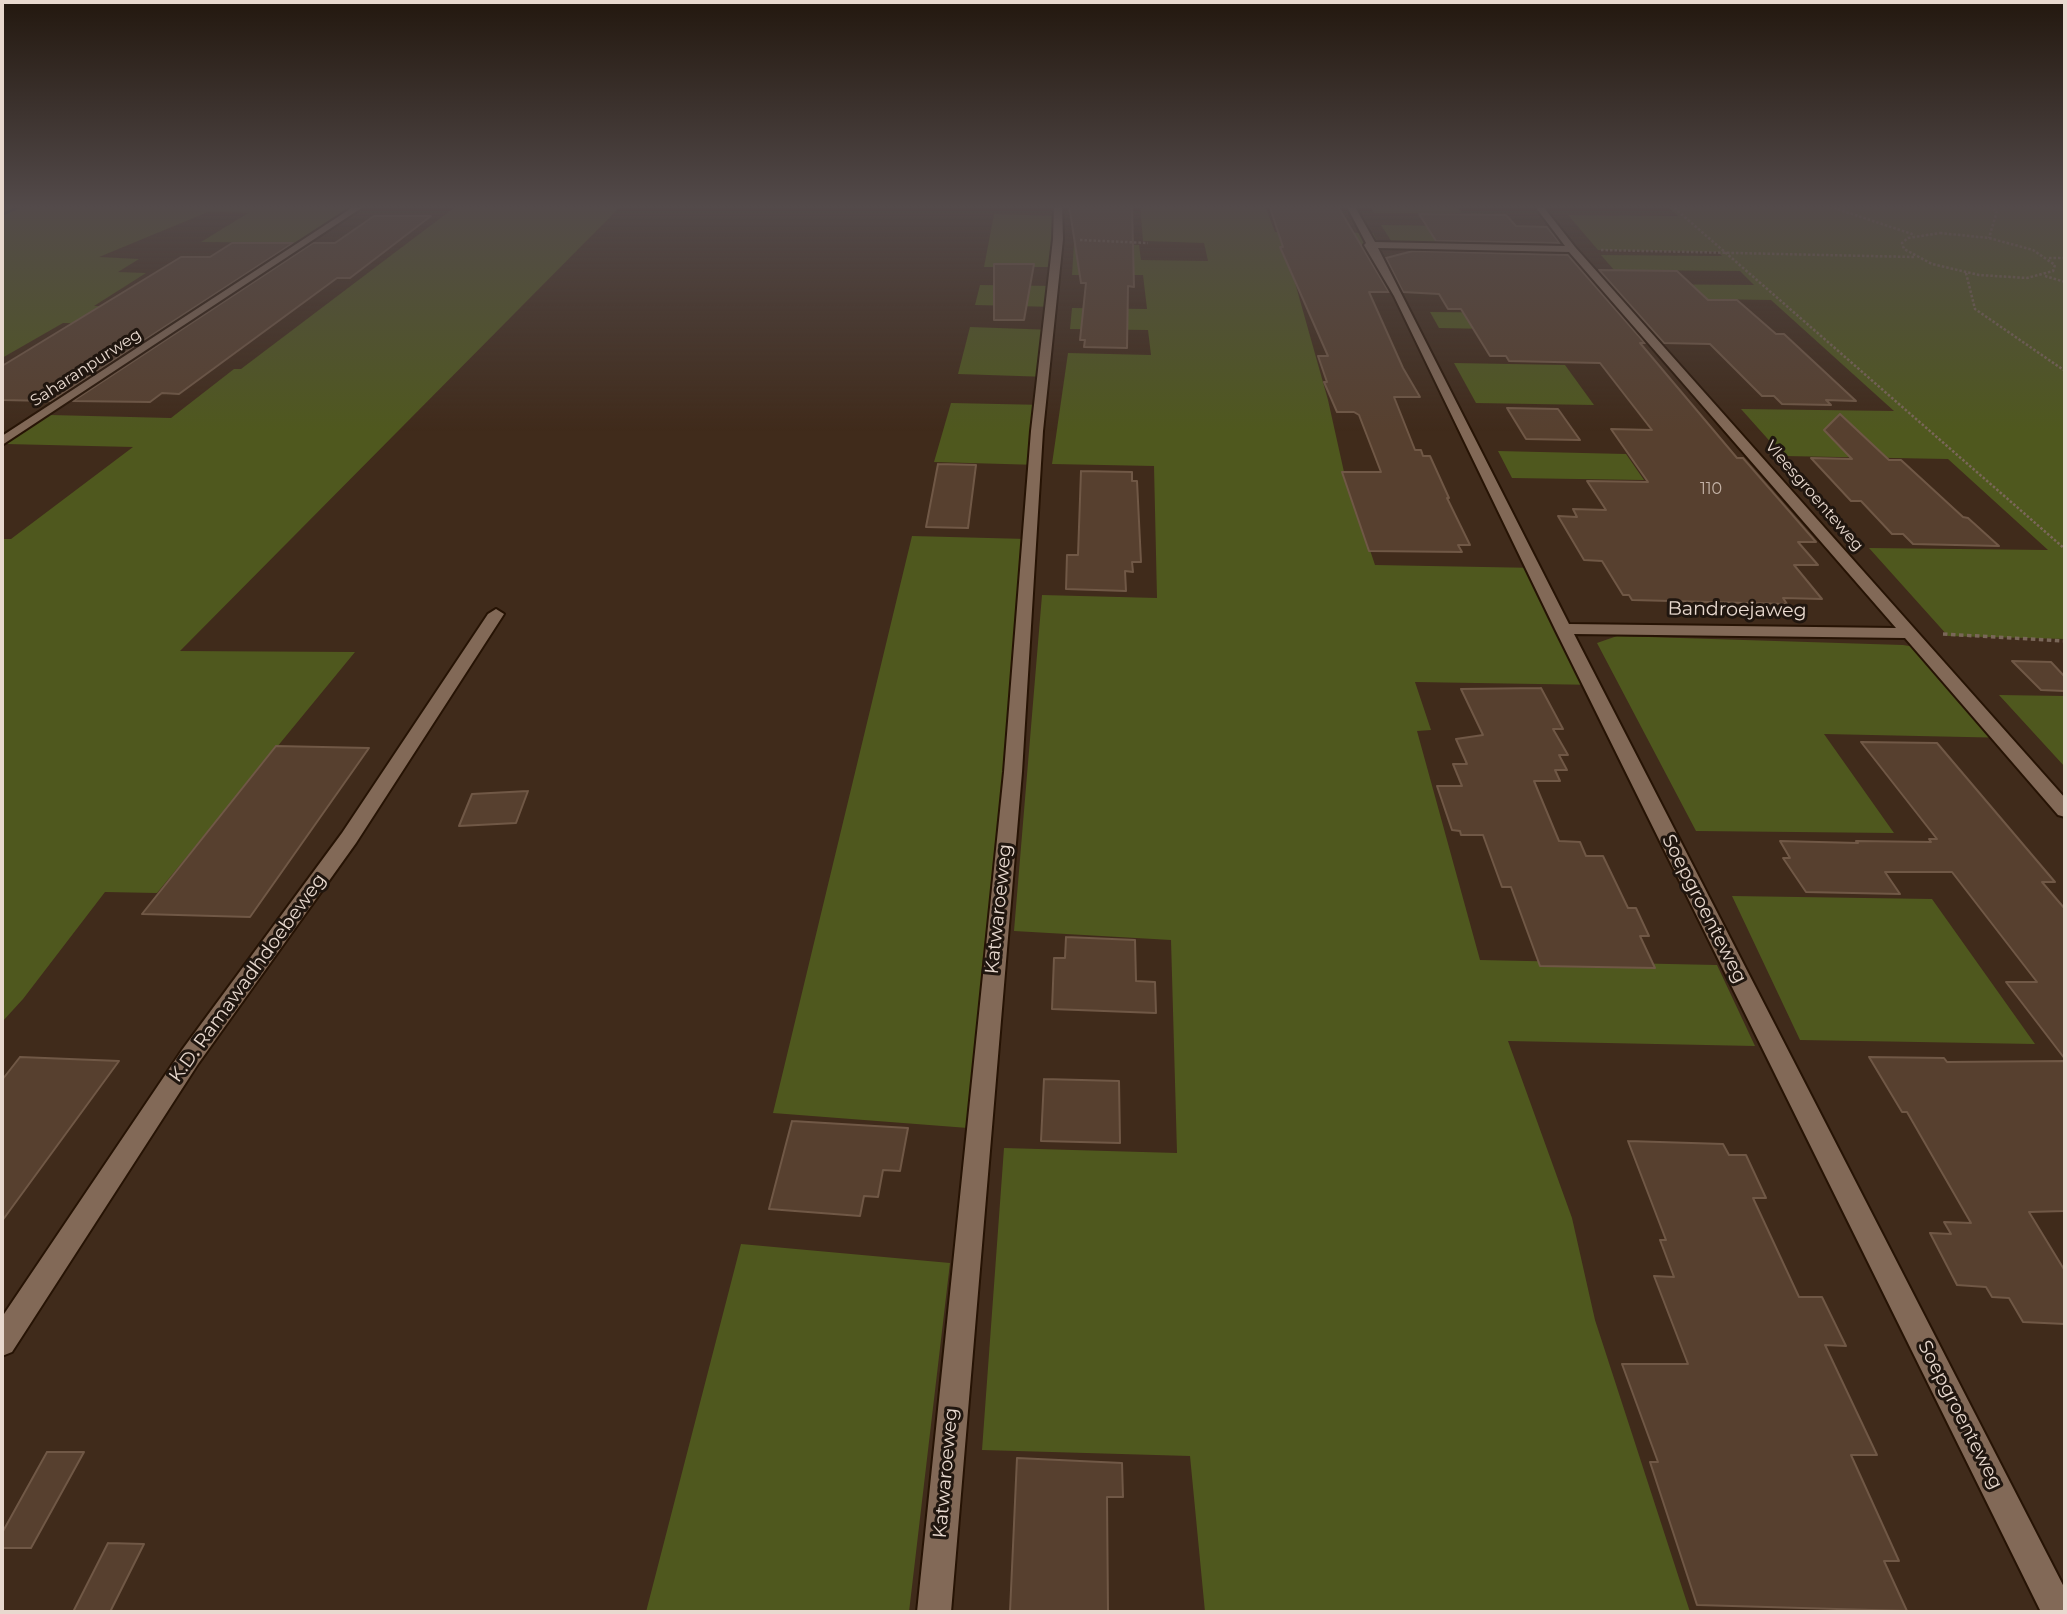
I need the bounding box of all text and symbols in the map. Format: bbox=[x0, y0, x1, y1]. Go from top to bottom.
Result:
street label: Saharanpurweg bbox=[27, 325, 145, 411]
street label: Vleesgroenteweg bbox=[1761, 437, 1867, 555]
house number: 110 bbox=[1700, 479, 1722, 499]
street label: Bandroejaweg bbox=[1667, 597, 1807, 623]
street label: Soepgroenteweg bbox=[1657, 831, 1751, 987]
street label: Katwaroeweg bbox=[981, 843, 1017, 975]
street label: K.D. Ramawadhdoebeweg bbox=[165, 869, 331, 1087]
street label: Soepgroenteweg bbox=[1913, 1337, 2007, 1493]
street label: Katwaroeweg bbox=[929, 1407, 963, 1539]

